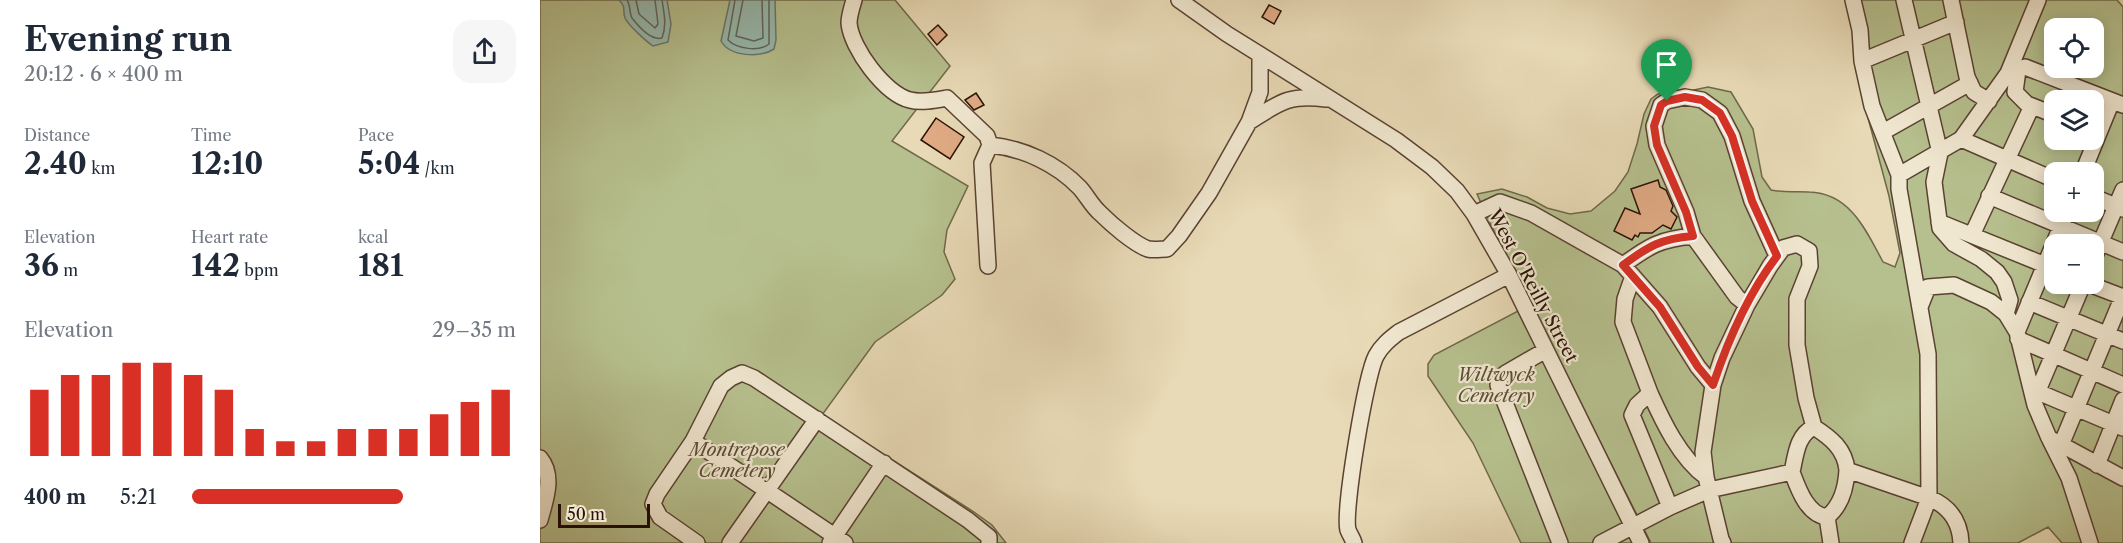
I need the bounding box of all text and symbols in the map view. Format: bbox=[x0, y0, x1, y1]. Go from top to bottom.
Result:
map controls bbox=[2044, 18, 2104, 294]
button: locate bbox=[2044, 18, 2104, 78]
text: Evening run bbox=[24, 19, 232, 60]
button: share bbox=[453, 20, 516, 83]
pin bbox=[1641, 39, 1692, 101]
icon: arrive bbox=[1650, 48, 1683, 81]
text: 20:12 · 6 × 400 m bbox=[24, 62, 183, 86]
button: layers bbox=[2044, 90, 2104, 150]
text: Distance bbox=[24, 125, 90, 145]
text: Time bbox=[191, 125, 231, 145]
text: Pace bbox=[358, 125, 394, 145]
text: 2.40 bbox=[24, 145, 87, 182]
text: 12:10 bbox=[191, 145, 263, 182]
text: 5:04 bbox=[358, 145, 420, 182]
text: km bbox=[87, 158, 115, 178]
text: /km bbox=[420, 158, 455, 178]
button: + bbox=[2044, 162, 2104, 222]
street label: West O'Reilly Street bbox=[1483, 205, 1583, 367]
text: Elevation bbox=[24, 227, 95, 247]
text: Heart rate bbox=[191, 227, 268, 247]
text: kcal bbox=[358, 227, 388, 247]
button: − bbox=[2044, 234, 2104, 294]
text: 36 bbox=[24, 247, 59, 284]
text: 142 bbox=[191, 247, 240, 284]
text: 181 bbox=[358, 247, 403, 284]
text: m bbox=[59, 260, 78, 280]
text: bpm bbox=[240, 260, 279, 280]
text: Elevation bbox=[24, 318, 113, 342]
text: 29–35 m bbox=[432, 318, 516, 342]
park label: Wiltwyck Cemetery bbox=[1457, 364, 1536, 407]
park label: Montrepose Cemetery bbox=[687, 439, 786, 482]
text: 400 m bbox=[24, 485, 86, 509]
text: 5:21 bbox=[120, 485, 156, 509]
scale bar bbox=[558, 501, 650, 528]
text: 50 m bbox=[567, 504, 605, 524]

